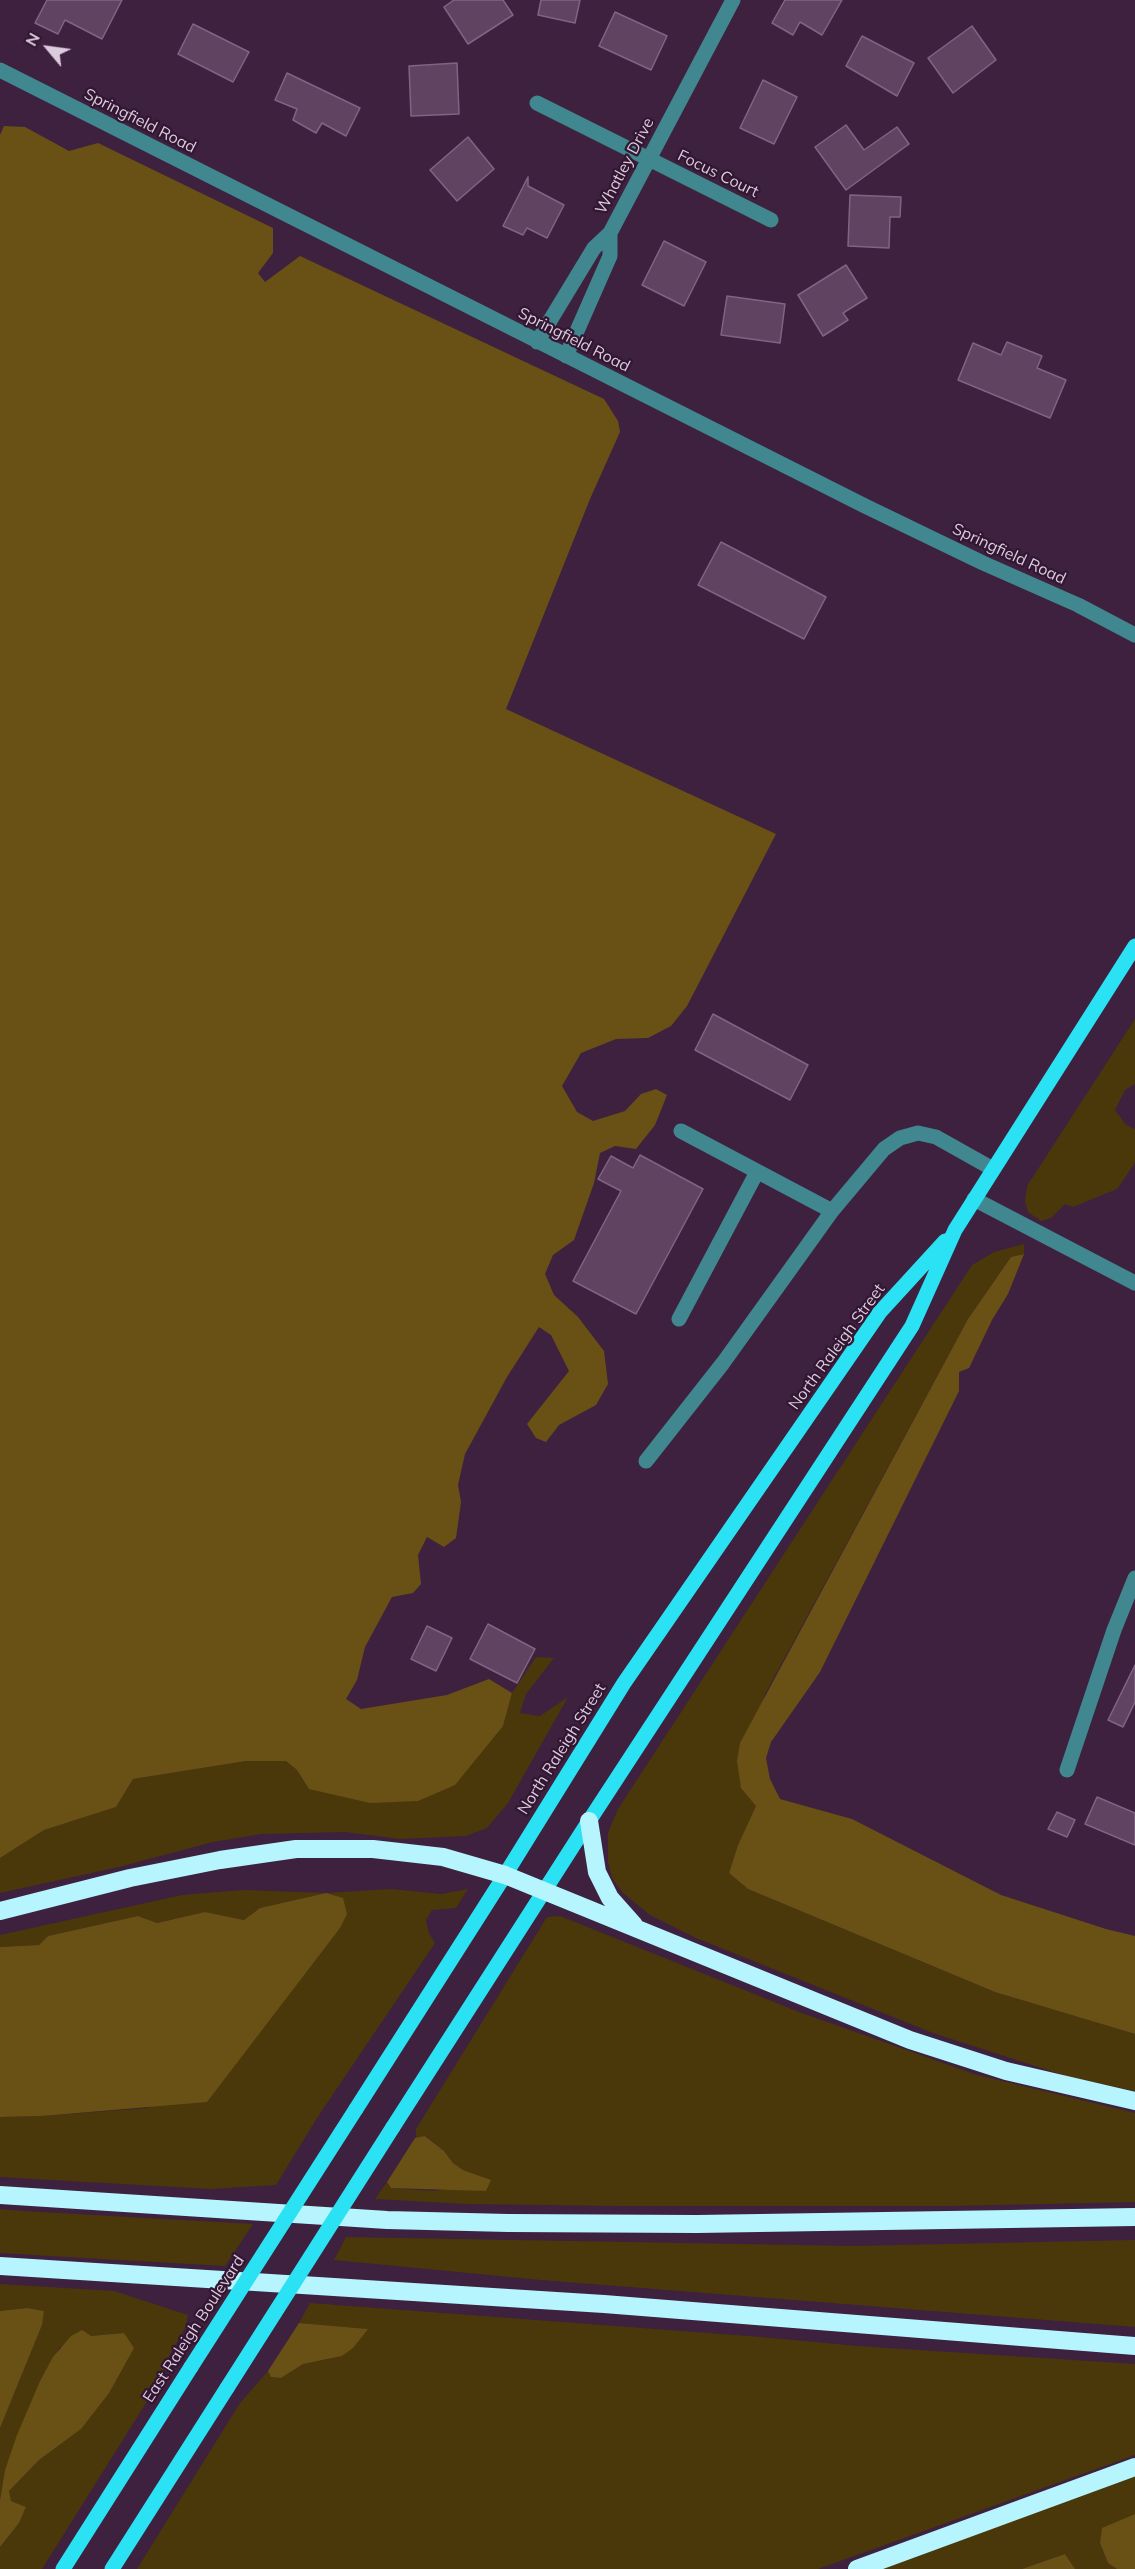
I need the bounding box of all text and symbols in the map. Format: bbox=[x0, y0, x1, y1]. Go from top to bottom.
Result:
north arrow bbox=[18, 18, 78, 78]
text: N bbox=[21, 29, 44, 49]
street label: Springfield Road bbox=[81, 85, 199, 157]
street label: Whatley Drive bbox=[592, 115, 658, 217]
street label: Focus Court bbox=[674, 146, 762, 202]
street label: Springfield Road bbox=[515, 304, 633, 376]
street label: Springfield Road bbox=[949, 519, 1069, 589]
street label: North Raleigh Street bbox=[785, 1280, 889, 1414]
street label: North Raleigh Street bbox=[514, 1680, 610, 1818]
street label: East Raleigh Boulevard bbox=[139, 2252, 249, 2406]

